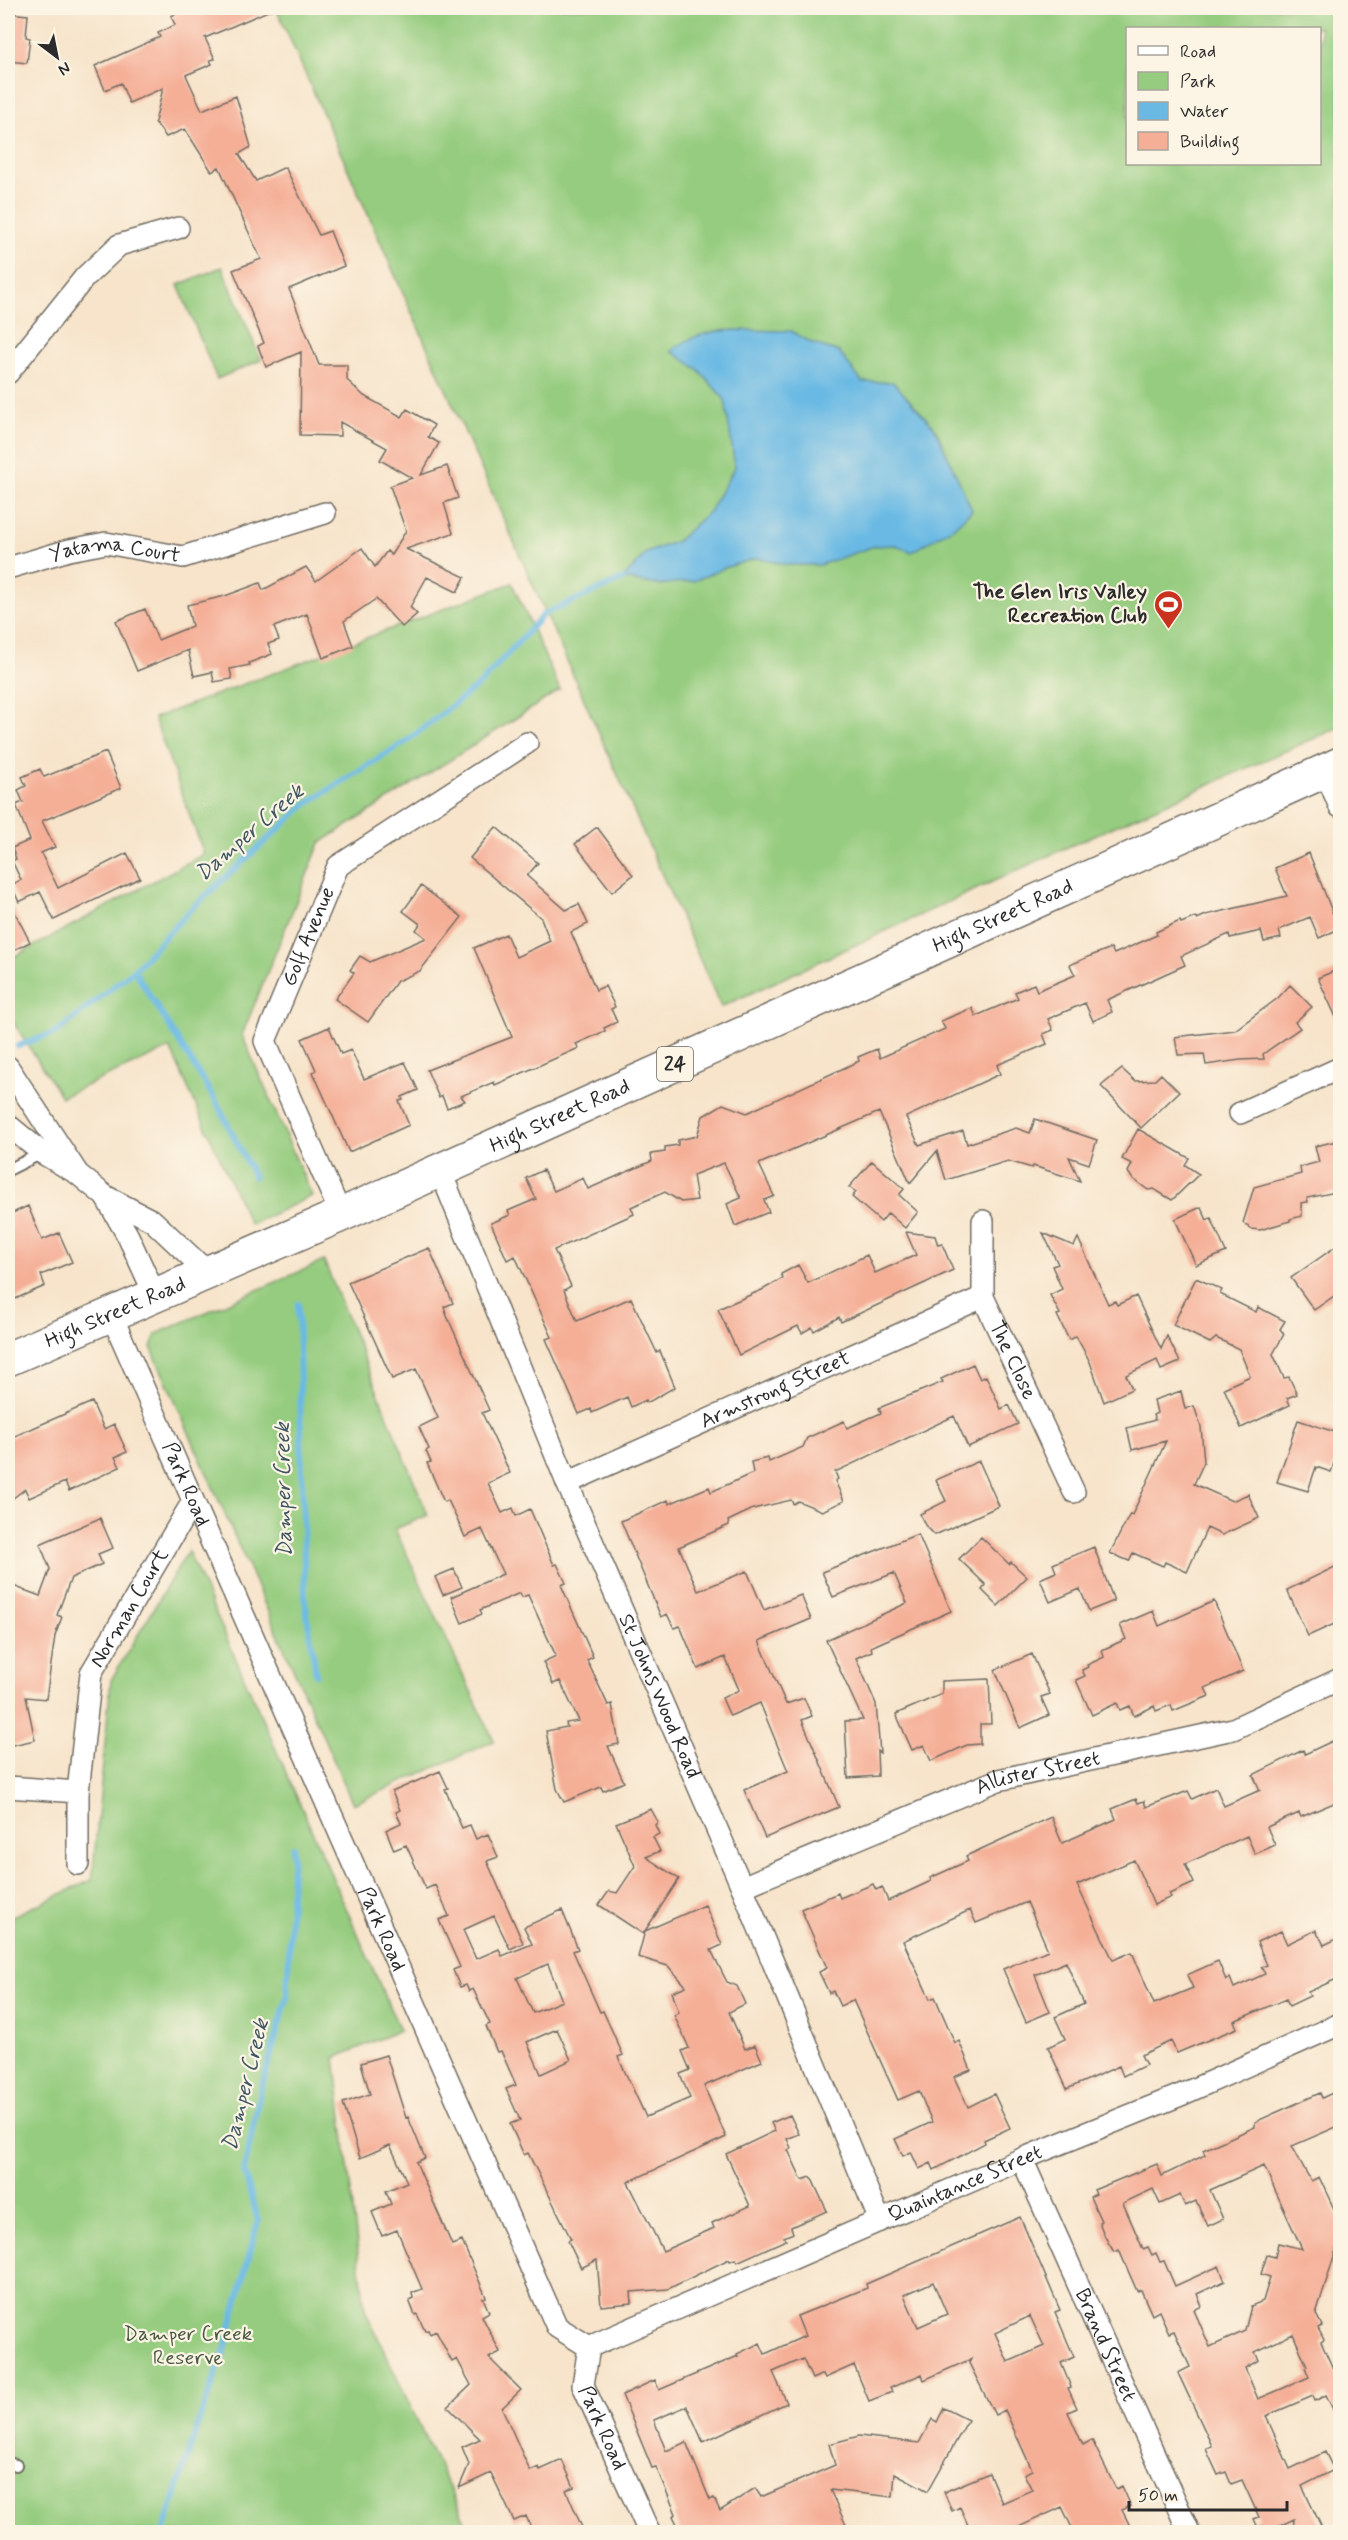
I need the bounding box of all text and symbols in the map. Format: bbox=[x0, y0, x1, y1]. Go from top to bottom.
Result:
north arrow bbox=[27, 27, 87, 87]
legend bbox=[1126, 27, 1321, 165]
text: Road bbox=[1180, 40, 1216, 64]
text: N bbox=[54, 57, 74, 80]
text: Park bbox=[1180, 70, 1216, 94]
text: Water bbox=[1180, 100, 1229, 124]
text: Building bbox=[1180, 130, 1240, 156]
street label: Yatama Court bbox=[46, 528, 183, 570]
place label: The Glen Iris Valley Recreation Club bbox=[973, 578, 1147, 630]
sports icon: The Glen Iris Valley Recreation Club bbox=[1152, 588, 1184, 630]
water label: Damper Creek bbox=[190, 777, 312, 888]
street label: High Street Road bbox=[928, 872, 1077, 960]
street label: Golf Avenue bbox=[275, 883, 342, 990]
road number: 24 bbox=[657, 1047, 693, 1081]
street label: High Street Road bbox=[485, 1072, 634, 1160]
street label: High Street Road bbox=[41, 1270, 190, 1355]
street label: The Close bbox=[982, 1316, 1043, 1405]
street label: Armstrong Street bbox=[696, 1344, 855, 1436]
water label: Damper Creek bbox=[269, 1420, 299, 1558]
street label: Park Road bbox=[155, 1438, 217, 1531]
street label: Norman Court bbox=[83, 1543, 176, 1673]
street label: St Johns Wood Road bbox=[611, 1609, 707, 1783]
street label: Allister Street bbox=[971, 1744, 1103, 1802]
street label: Park Road bbox=[351, 1882, 413, 1976]
water label: Damper Creek bbox=[216, 2014, 276, 2154]
street label: Quaintance Street bbox=[884, 2138, 1046, 2229]
street label: Brand Street bbox=[1068, 2284, 1143, 2406]
park label: Damper Creek Reserve bbox=[124, 2320, 253, 2372]
street label: Park Road bbox=[571, 2381, 633, 2474]
scale bar bbox=[1129, 2474, 1286, 2512]
text: 50 m bbox=[1138, 2484, 1178, 2508]

